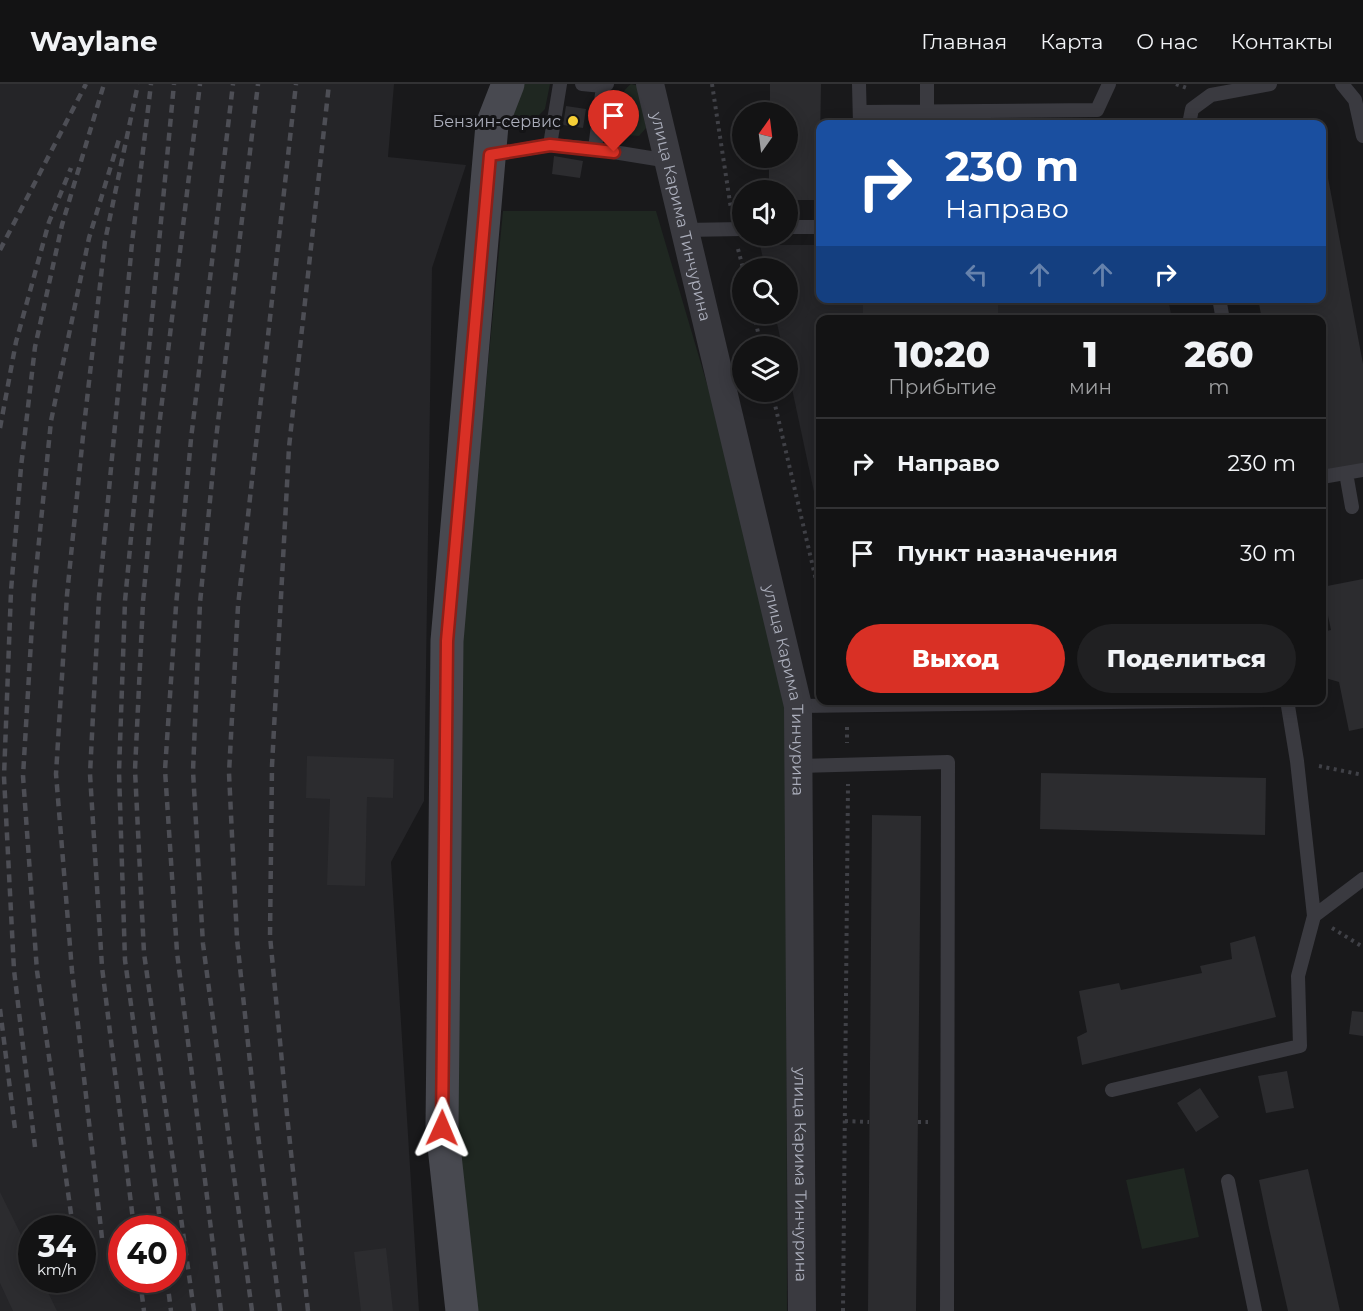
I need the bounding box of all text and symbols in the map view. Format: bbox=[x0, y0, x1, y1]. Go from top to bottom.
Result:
text: Waylane bbox=[30, 24, 158, 58]
text: Главная bbox=[921, 29, 1007, 54]
text: Карта bbox=[1040, 29, 1103, 54]
text: О нас bbox=[1136, 29, 1198, 54]
text: Контакты bbox=[1231, 29, 1333, 54]
pin bbox=[588, 90, 639, 152]
icon: arrive bbox=[597, 99, 630, 132]
north arrow bbox=[732, 102, 798, 168]
map controls bbox=[732, 102, 798, 402]
street label: улица Карима Тинчурина bbox=[647, 109, 715, 323]
place label: Бензин-сервис bbox=[433, 112, 561, 131]
marker: Бензин-сервис bbox=[566, 114, 580, 128]
text: 230 m bbox=[945, 140, 1079, 192]
icon: right bbox=[846, 144, 924, 222]
button: sound bbox=[732, 180, 798, 246]
text: Направо bbox=[945, 192, 1069, 225]
button: search bbox=[732, 258, 798, 324]
icon: left bbox=[960, 258, 993, 291]
icon: ahead bbox=[1023, 258, 1056, 291]
icon: ahead bbox=[1086, 258, 1119, 291]
icon: right bbox=[1149, 258, 1182, 291]
text: 10:20 bbox=[895, 332, 990, 376]
text: 1 bbox=[1083, 332, 1098, 376]
text: 260 bbox=[1184, 332, 1254, 376]
button: layers bbox=[732, 336, 798, 402]
text: Прибытие bbox=[888, 375, 997, 399]
text: мин bbox=[1069, 375, 1112, 399]
text: m bbox=[1208, 375, 1230, 399]
icon: right bbox=[846, 447, 879, 480]
text: Направо bbox=[897, 450, 1000, 477]
text: 230 m bbox=[1227, 450, 1296, 477]
icon: arrive bbox=[846, 537, 879, 570]
text: Пункт назначения bbox=[897, 540, 1118, 567]
text: 30 m bbox=[1240, 540, 1296, 567]
street label: улица Карима Тинчурина bbox=[759, 582, 808, 796]
button: Выход bbox=[846, 624, 1065, 693]
button: Поделиться bbox=[1077, 624, 1296, 693]
street label: улица Карима Тинчурина bbox=[790, 1066, 811, 1282]
position arrow bbox=[410, 1096, 474, 1160]
speed limit sign: 40 bbox=[108, 1215, 186, 1293]
text: 34 bbox=[38, 1228, 76, 1265]
text: km/h bbox=[37, 1260, 77, 1279]

